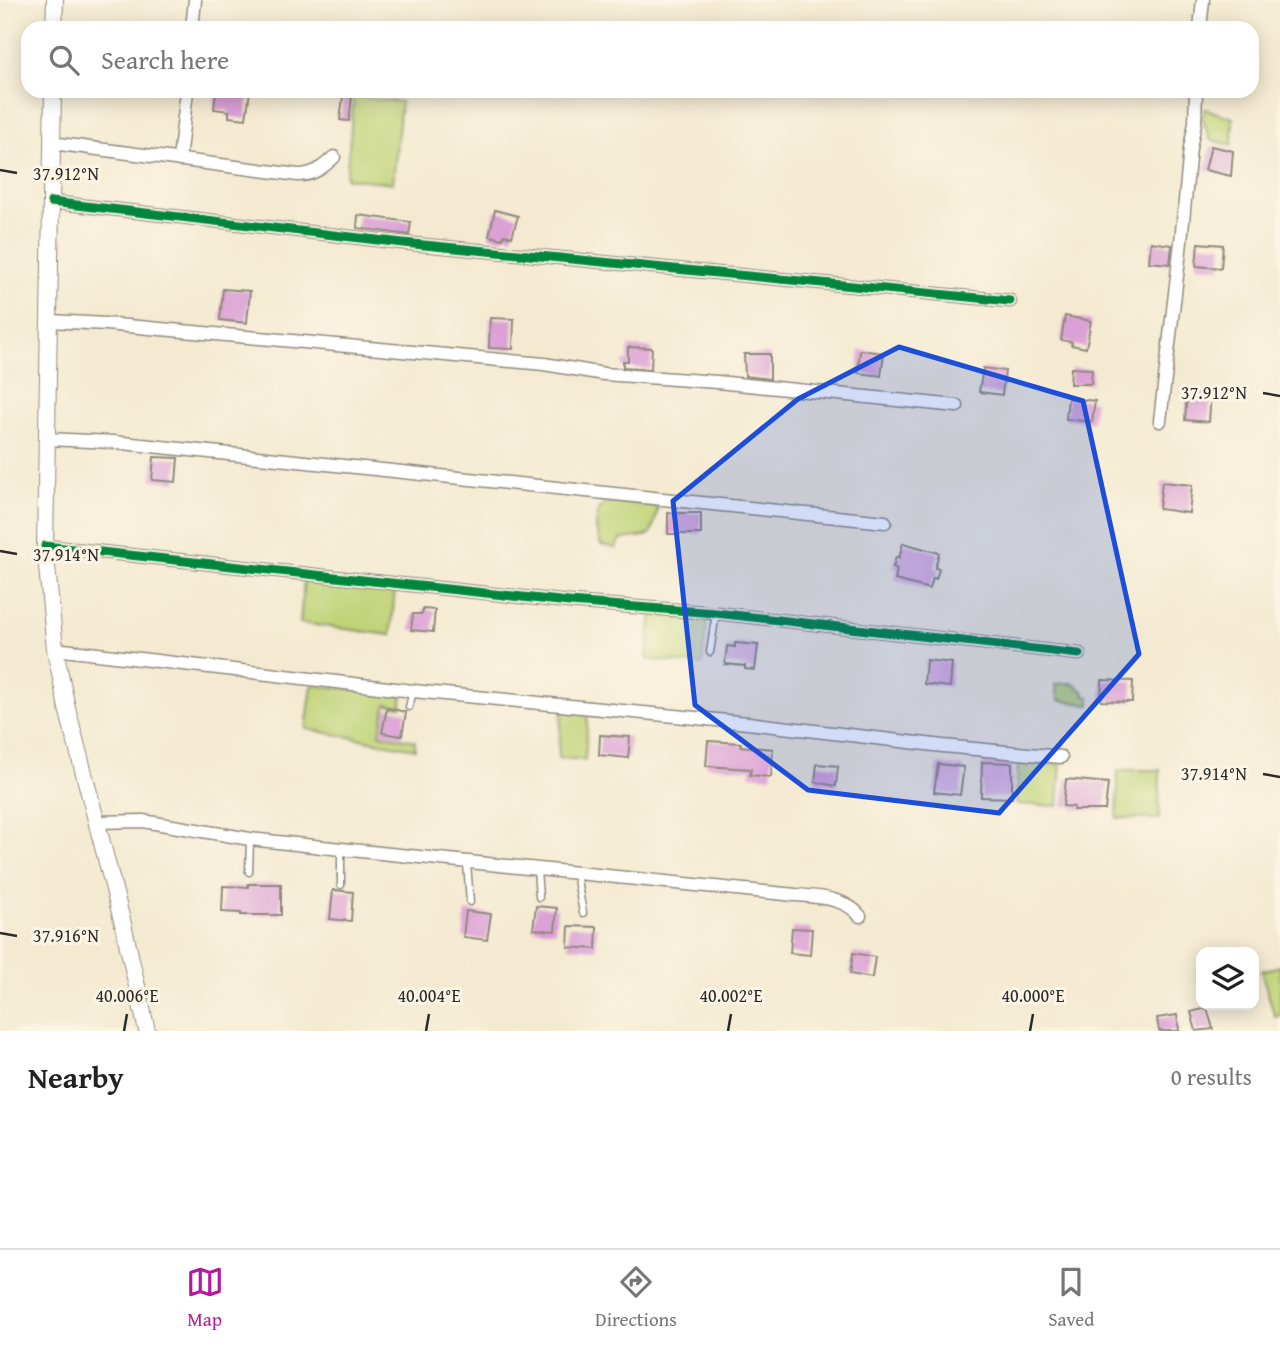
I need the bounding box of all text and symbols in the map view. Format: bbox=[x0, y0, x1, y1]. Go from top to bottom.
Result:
search box bbox=[21, 21, 1259, 98]
text: Search here bbox=[101, 40, 229, 79]
icon: search bbox=[45, 41, 83, 79]
text: 37.912°N bbox=[33, 160, 99, 187]
text: 37.912°N bbox=[1181, 379, 1247, 406]
text: 37.914°N bbox=[33, 541, 99, 568]
text: 37.914°N bbox=[1181, 760, 1247, 787]
text: 37.916°N bbox=[33, 922, 99, 949]
map controls bbox=[1196, 947, 1259, 1010]
button: layers bbox=[1196, 947, 1259, 1010]
text: 40.006°E bbox=[95, 982, 159, 1009]
text: 40.004°E bbox=[397, 982, 461, 1009]
text: 40.002°E bbox=[699, 982, 763, 1009]
text: 40.000°E bbox=[1001, 982, 1065, 1009]
text: Nearby bbox=[28, 1055, 124, 1099]
text: 0 results bbox=[1171, 1060, 1252, 1093]
tab: Map bbox=[186, 1263, 224, 1333]
tab: Directions bbox=[595, 1263, 677, 1333]
tab: Saved bbox=[1048, 1263, 1094, 1333]

